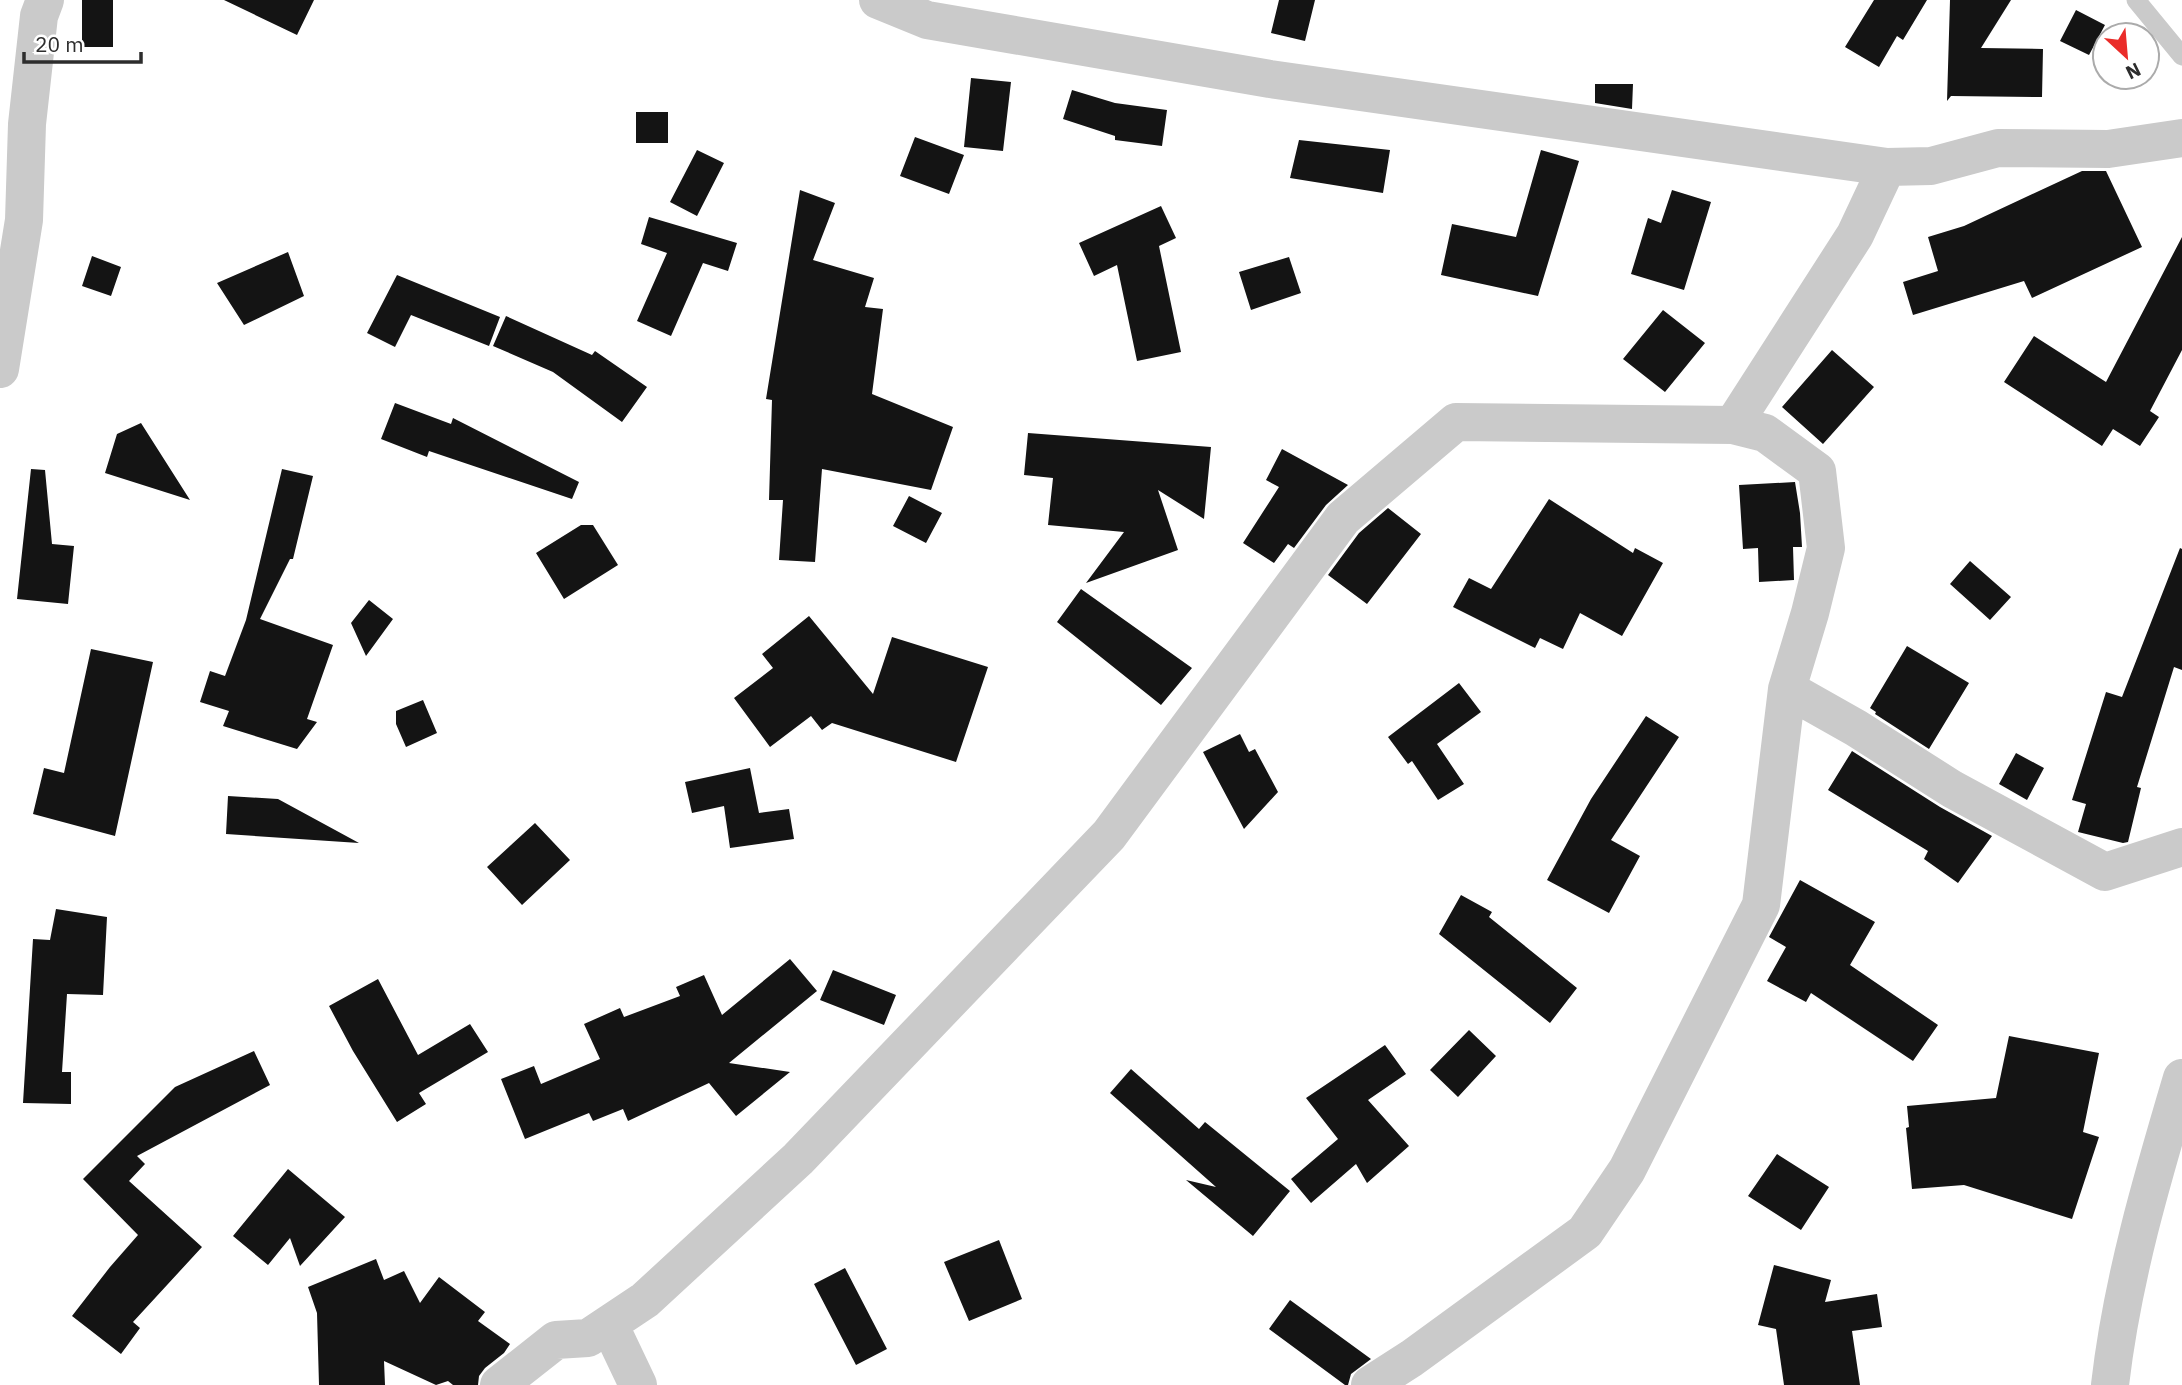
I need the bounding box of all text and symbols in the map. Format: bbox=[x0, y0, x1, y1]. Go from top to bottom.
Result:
scale bar bbox=[24, 21, 142, 65]
north arrow bbox=[2091, 21, 2161, 91]
text: 20 m bbox=[35, 30, 84, 58]
text: N bbox=[2122, 57, 2145, 85]

